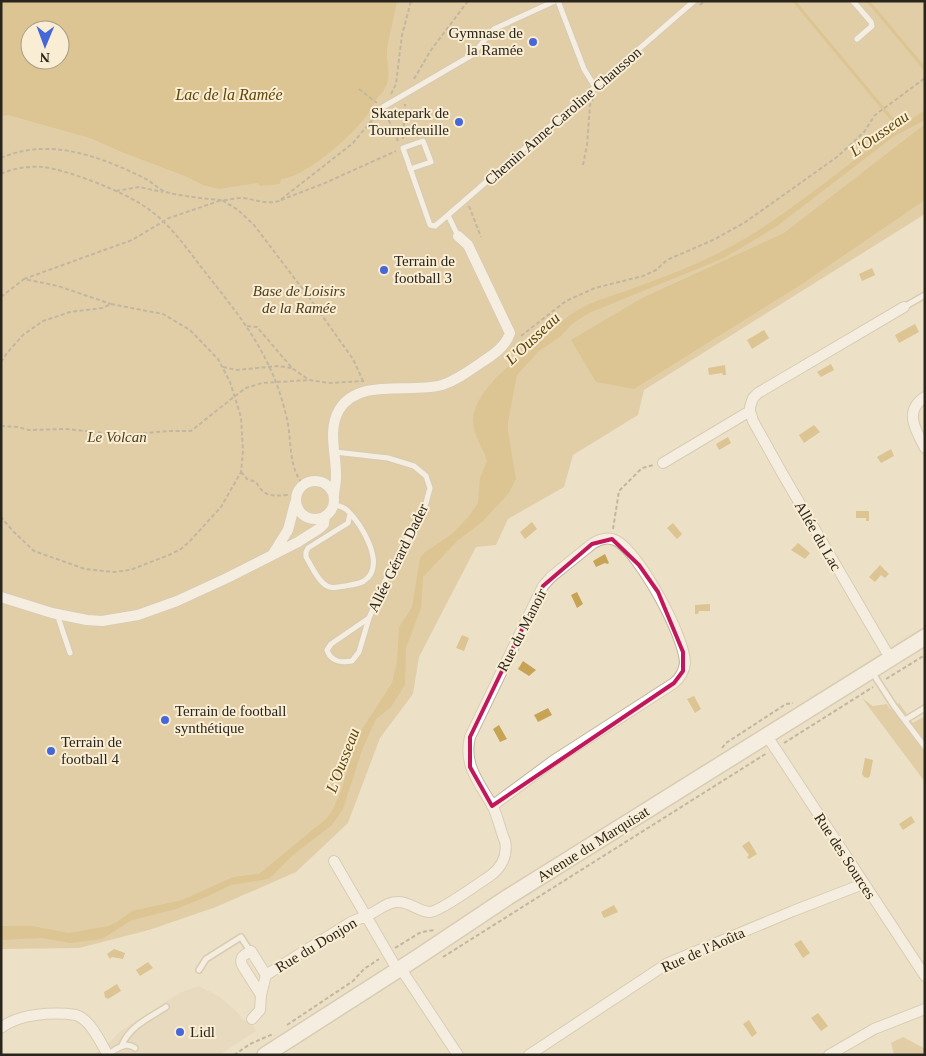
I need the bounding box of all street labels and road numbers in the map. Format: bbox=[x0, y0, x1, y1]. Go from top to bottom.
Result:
street label: Chemin Anne-Caroline Chausson bbox=[482, 43, 645, 188]
street label: Allée du Lac bbox=[792, 498, 844, 574]
street label: Allée Gérard Dader bbox=[365, 501, 431, 615]
street label: Rue du Manoir bbox=[494, 586, 550, 674]
street label: Avenue du Marquisat bbox=[534, 803, 653, 885]
street label: Rue des Sources bbox=[811, 810, 879, 902]
street label: Rue du Donjon bbox=[273, 914, 360, 975]
street label: Rue de l'Aoûta bbox=[659, 924, 747, 975]

